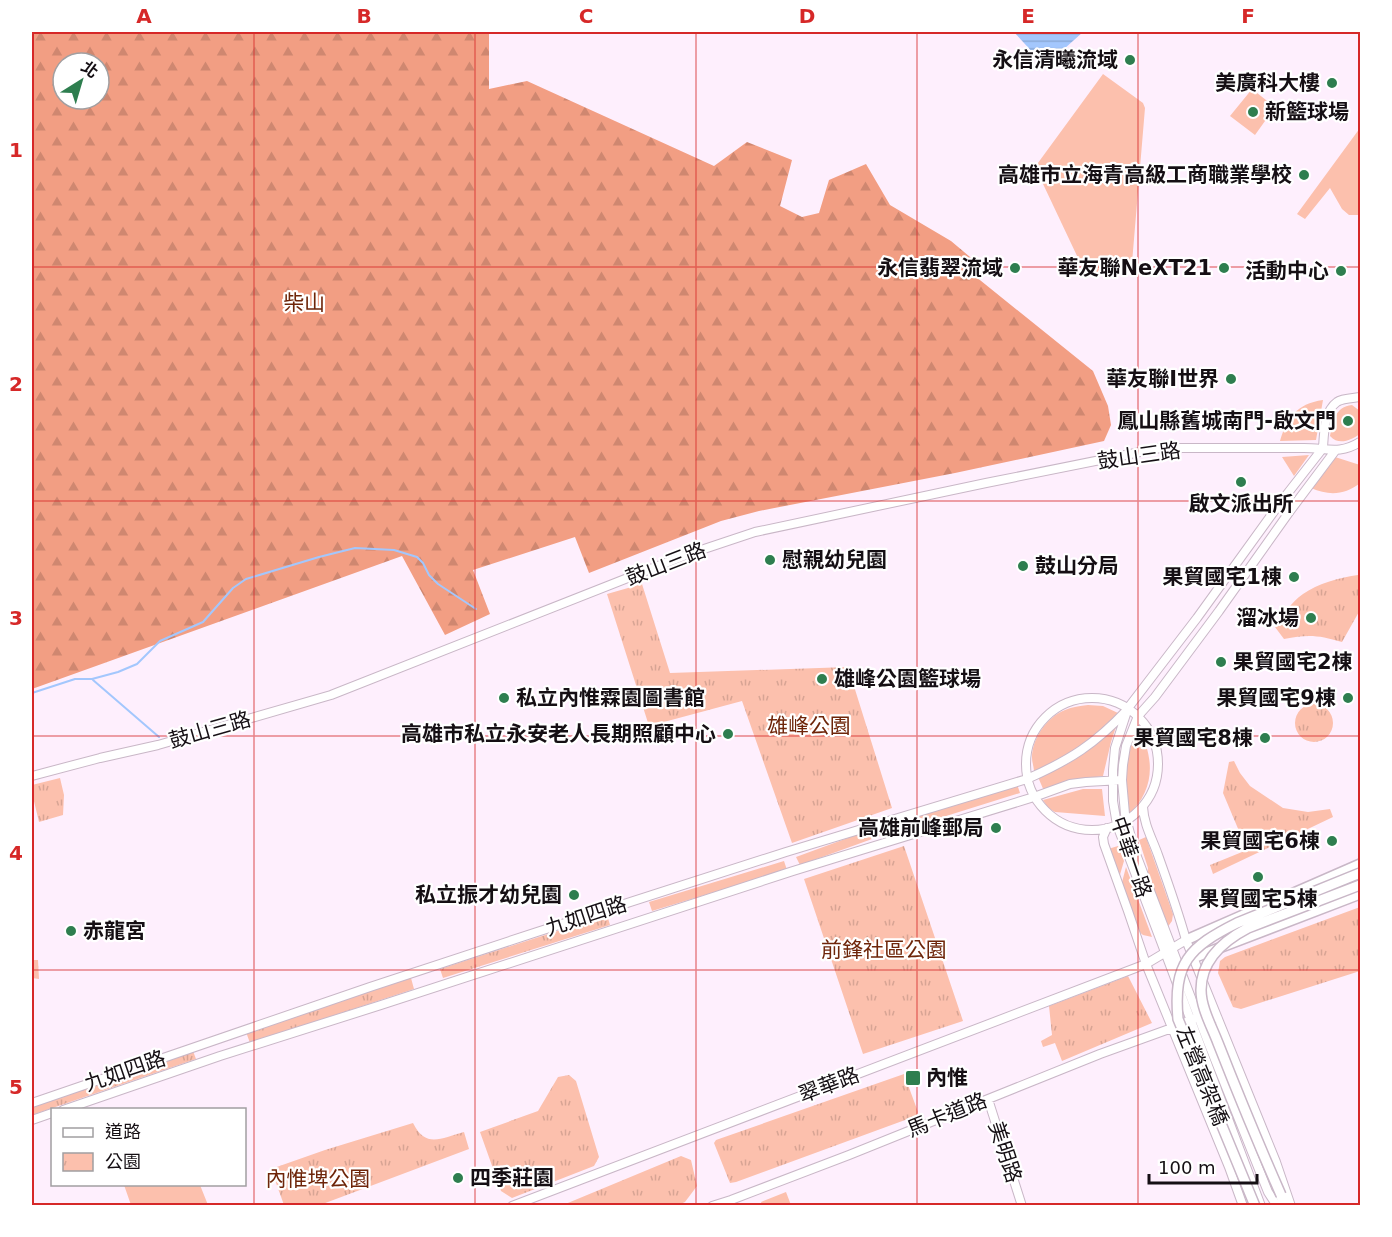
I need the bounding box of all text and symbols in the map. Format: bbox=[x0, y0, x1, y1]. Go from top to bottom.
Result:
text: A bbox=[136, 4, 152, 28]
text: B bbox=[356, 4, 372, 28]
text: C bbox=[579, 4, 593, 28]
text: D bbox=[799, 4, 815, 28]
text: E bbox=[1021, 4, 1035, 28]
text: F bbox=[1241, 4, 1255, 28]
place label: 永信清曦流域 bbox=[992, 48, 1118, 72]
north arrow bbox=[51, 51, 111, 111]
marker: 永信清曦流域 bbox=[1123, 53, 1137, 67]
text: 北 bbox=[78, 57, 102, 82]
place label: 美廣科大樓 bbox=[1215, 71, 1320, 95]
marker: 美廣科大樓 bbox=[1325, 76, 1339, 90]
place label: 新籃球場 bbox=[1265, 100, 1349, 124]
marker: 新籃球場 bbox=[1246, 105, 1260, 119]
text: 1 bbox=[9, 138, 23, 162]
place label: 高雄市立海青高級工商職業學校 bbox=[998, 163, 1292, 187]
marker: 高雄市立海青高級工商職業學校 bbox=[1297, 168, 1311, 182]
place label: 永信翡翠流域 bbox=[877, 256, 1003, 280]
place label: 華友聯NeXT21 bbox=[1057, 256, 1212, 280]
place label: 活動中心 bbox=[1245, 259, 1329, 283]
marker: 永信翡翠流域 bbox=[1008, 261, 1022, 275]
marker: 華友聯NeXT21 bbox=[1217, 261, 1231, 275]
marker: 活動中心 bbox=[1334, 264, 1348, 278]
park label: 柴山 bbox=[283, 291, 325, 315]
place label: 華友聯I世界 bbox=[1106, 367, 1219, 391]
text: 2 bbox=[9, 372, 23, 396]
marker: 華友聯I世界 bbox=[1224, 372, 1238, 386]
place label: 鳳山縣舊城南門-啟文門 bbox=[1117, 409, 1336, 433]
marker: 鳳山縣舊城南門-啟文門 bbox=[1341, 414, 1355, 428]
street label: 鼓山三路 bbox=[1096, 438, 1182, 474]
marker: 啟文派出所 bbox=[1234, 475, 1248, 489]
place label: 啟文派出所 bbox=[1189, 492, 1294, 516]
street label: 鼓山三路 bbox=[622, 538, 710, 590]
place label: 慰親幼兒園 bbox=[782, 548, 887, 572]
marker: 慰親幼兒園 bbox=[763, 553, 777, 567]
place label: 鼓山分局 bbox=[1035, 554, 1119, 578]
marker: 鼓山分局 bbox=[1016, 559, 1030, 573]
place label: 果貿國宅1棟 bbox=[1162, 565, 1282, 589]
marker: 果貿國宅1棟 bbox=[1287, 570, 1301, 584]
text: 3 bbox=[9, 606, 23, 630]
place label: 溜冰場 bbox=[1236, 606, 1299, 630]
marker: 溜冰場 bbox=[1304, 611, 1318, 625]
place label: 果貿國宅2棟 bbox=[1233, 650, 1353, 674]
marker: 果貿國宅2棟 bbox=[1214, 655, 1228, 669]
place label: 雄峰公園籃球場 bbox=[834, 667, 981, 691]
marker: 雄峰公園籃球場 bbox=[815, 672, 829, 686]
place label: 私立內惟霖園圖書館 bbox=[516, 686, 705, 710]
place label: 果貿國宅9棟 bbox=[1216, 686, 1336, 710]
marker: 私立內惟霖園圖書館 bbox=[497, 691, 511, 705]
marker: 果貿國宅9棟 bbox=[1341, 691, 1355, 705]
street label: 鼓山三路 bbox=[166, 707, 254, 753]
park label: 雄峰公園 bbox=[767, 714, 851, 738]
place label: 高雄市私立永安老人長期照顧中心 bbox=[401, 722, 716, 746]
place label: 果貿國宅8棟 bbox=[1133, 726, 1253, 750]
marker: 高雄市私立永安老人長期照顧中心 bbox=[721, 727, 735, 741]
marker: 果貿國宅8棟 bbox=[1258, 731, 1272, 745]
street label: 中華一路 bbox=[1106, 813, 1156, 901]
place label: 高雄前峰郵局 bbox=[858, 816, 984, 840]
marker: 高雄前峰郵局 bbox=[989, 821, 1003, 835]
place label: 果貿國宅6棟 bbox=[1200, 829, 1320, 853]
marker: 果貿國宅6棟 bbox=[1325, 834, 1339, 848]
text: 4 bbox=[9, 841, 23, 865]
marker: 果貿國宅5棟 bbox=[1251, 870, 1265, 884]
place label: 私立振才幼兒園 bbox=[415, 883, 562, 907]
place label: 果貿國宅5棟 bbox=[1198, 887, 1318, 911]
marker: 私立振才幼兒園 bbox=[567, 888, 581, 902]
street label: 九如四路 bbox=[542, 892, 630, 940]
place label: 赤龍宮 bbox=[83, 919, 146, 943]
marker: 赤龍宮 bbox=[64, 924, 78, 938]
park label: 前鋒社區公園 bbox=[821, 938, 947, 962]
street label: 左營高架橋 bbox=[1171, 1023, 1233, 1129]
street label: 九如四路 bbox=[81, 1046, 169, 1096]
street label: 翠華路 bbox=[795, 1063, 863, 1107]
place label: 內惟 bbox=[926, 1066, 968, 1090]
marker: 內惟 bbox=[904, 1069, 922, 1087]
text: 5 bbox=[9, 1075, 23, 1099]
street label: 馬卡道路 bbox=[904, 1088, 990, 1142]
legend bbox=[51, 1108, 246, 1186]
street label: 美明路 bbox=[984, 1118, 1026, 1186]
text: 道路 bbox=[105, 1121, 141, 1142]
scale bar bbox=[1149, 1147, 1257, 1185]
text: 公園 bbox=[105, 1151, 141, 1172]
text: 100 m bbox=[1158, 1157, 1216, 1178]
place label: 四季莊園 bbox=[470, 1166, 554, 1190]
park label: 內惟埤公園 bbox=[266, 1167, 371, 1191]
marker: 四季莊園 bbox=[451, 1171, 465, 1185]

